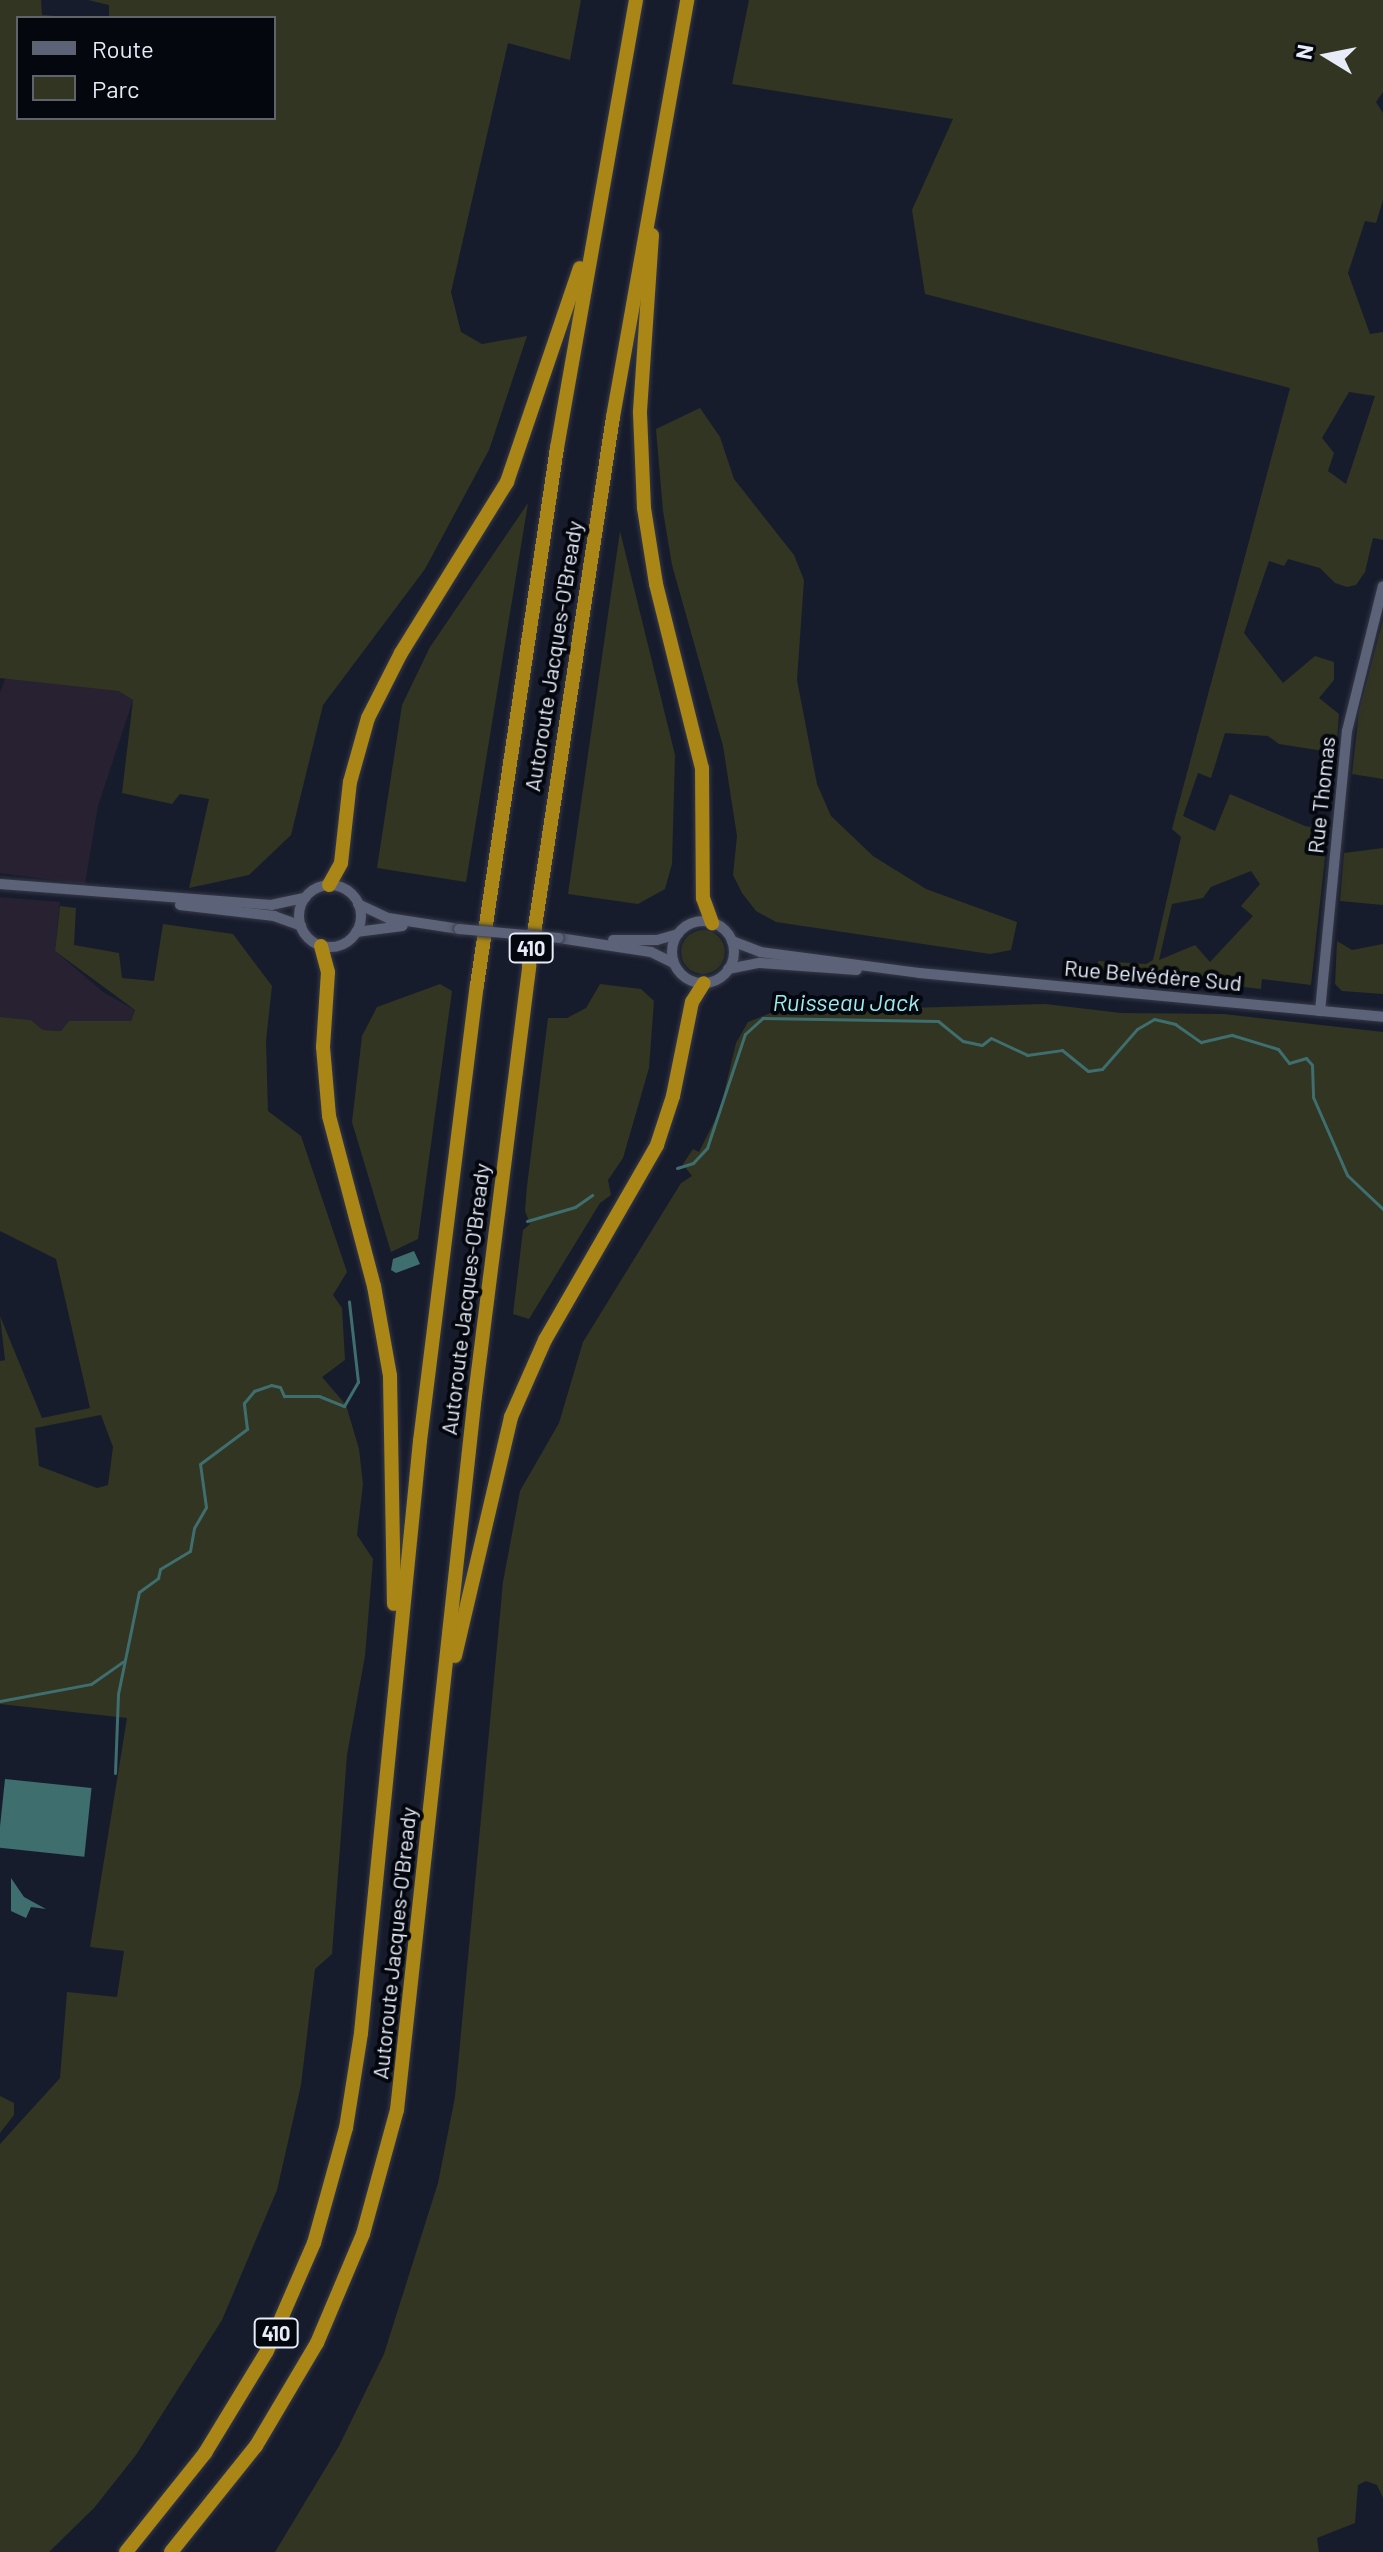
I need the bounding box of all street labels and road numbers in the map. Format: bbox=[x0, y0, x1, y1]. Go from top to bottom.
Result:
street label: Autoroute Jacques-O'Bready bbox=[519, 519, 587, 793]
street label: Rue Thomas bbox=[1302, 735, 1340, 855]
road number: 410 bbox=[507, 932, 555, 964]
street label: Rue Belvédère Sud bbox=[1063, 954, 1243, 996]
street label: Autoroute Jacques-O'Bready bbox=[435, 1162, 495, 1436]
street label: Autoroute Jacques-O'Bready bbox=[367, 1806, 421, 2080]
road number: 410 bbox=[252, 2317, 300, 2349]

